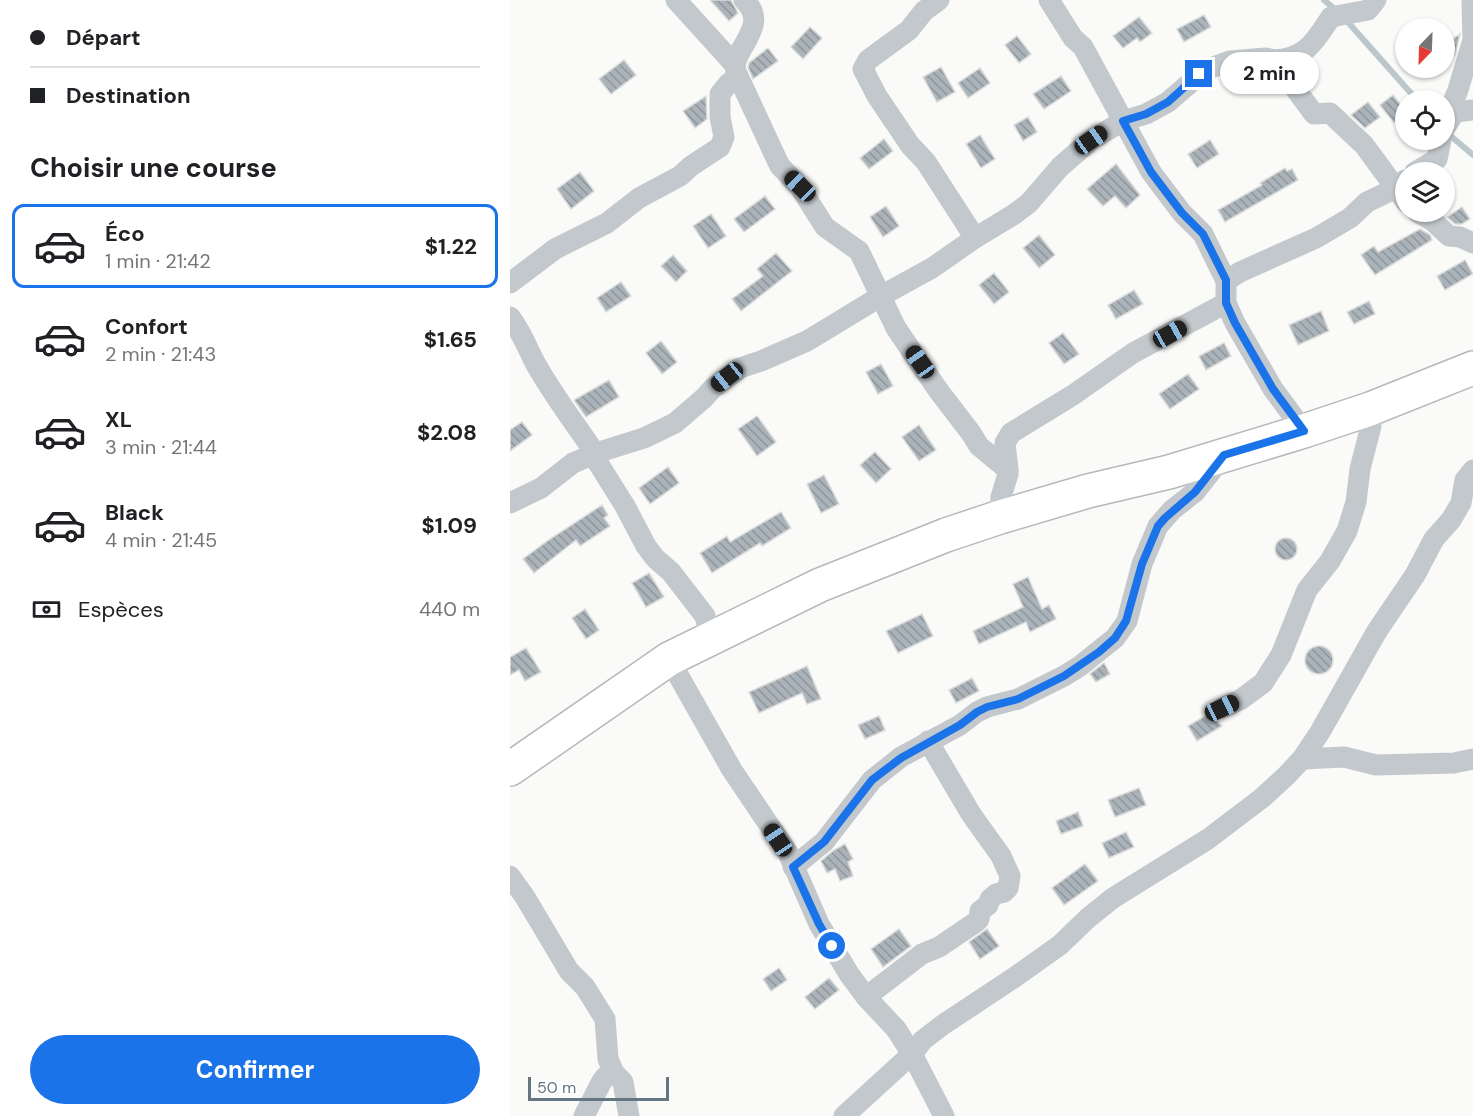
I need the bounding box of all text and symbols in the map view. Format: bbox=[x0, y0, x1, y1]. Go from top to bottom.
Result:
north arrow bbox=[1395, 18, 1455, 78]
map controls bbox=[1395, 18, 1455, 222]
text: Départ bbox=[66, 23, 141, 52]
callout: 2 min bbox=[1220, 53, 1319, 95]
route end bbox=[1185, 60, 1212, 87]
text: 2 min bbox=[1243, 60, 1296, 86]
text: Destination bbox=[66, 81, 191, 110]
button: locate bbox=[1395, 90, 1455, 150]
car bbox=[1071, 122, 1111, 158]
text: Choisir une course bbox=[30, 150, 277, 185]
button: layers bbox=[1395, 162, 1455, 222]
car bbox=[781, 167, 819, 205]
icon: car bbox=[33, 219, 87, 273]
text: Éco bbox=[105, 219, 145, 248]
text: $1.22 bbox=[425, 232, 477, 261]
text: 1 min · 21:42 bbox=[105, 248, 211, 274]
icon: car bbox=[33, 312, 87, 366]
text: Confort bbox=[105, 312, 188, 341]
car bbox=[1150, 317, 1190, 351]
text: $1.65 bbox=[424, 325, 477, 354]
text: 2 min · 21:43 bbox=[105, 341, 216, 367]
car bbox=[902, 342, 938, 382]
car bbox=[707, 359, 747, 395]
icon: car bbox=[33, 405, 87, 459]
text: XL bbox=[105, 405, 132, 434]
text: $2.08 bbox=[417, 418, 477, 447]
text: 3 min · 21:44 bbox=[105, 434, 217, 460]
icon: car bbox=[33, 498, 87, 552]
text: Black bbox=[105, 498, 164, 527]
text: $1.09 bbox=[422, 511, 477, 540]
text: 4 min · 21:45 bbox=[105, 527, 217, 553]
icon: cash bbox=[30, 593, 63, 626]
text: Espèces bbox=[78, 595, 164, 624]
text: 440 m bbox=[419, 596, 480, 622]
car bbox=[1202, 692, 1242, 724]
car bbox=[760, 820, 796, 860]
route start bbox=[818, 932, 845, 959]
button: Confirmer bbox=[30, 1035, 480, 1104]
scale bar bbox=[528, 1074, 669, 1102]
text: 50 m bbox=[537, 1077, 576, 1098]

